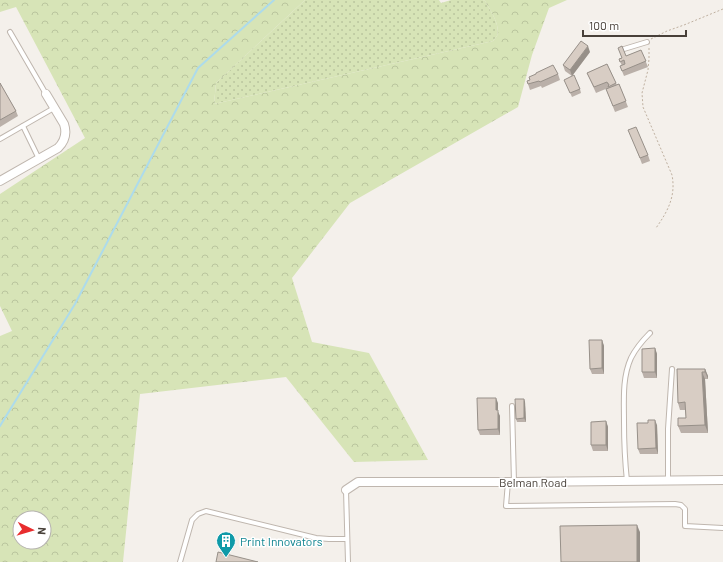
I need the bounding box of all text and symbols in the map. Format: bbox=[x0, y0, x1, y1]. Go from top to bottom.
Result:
scale bar bbox=[583, 12, 686, 38]
text: 100 m bbox=[589, 18, 619, 32]
street label: Belman Road bbox=[499, 475, 567, 489]
north arrow bbox=[12, 510, 52, 550]
text: N bbox=[36, 527, 49, 535]
building icon: Print Innovators bbox=[215, 530, 237, 558]
place label: Print Innovators bbox=[240, 534, 323, 548]

